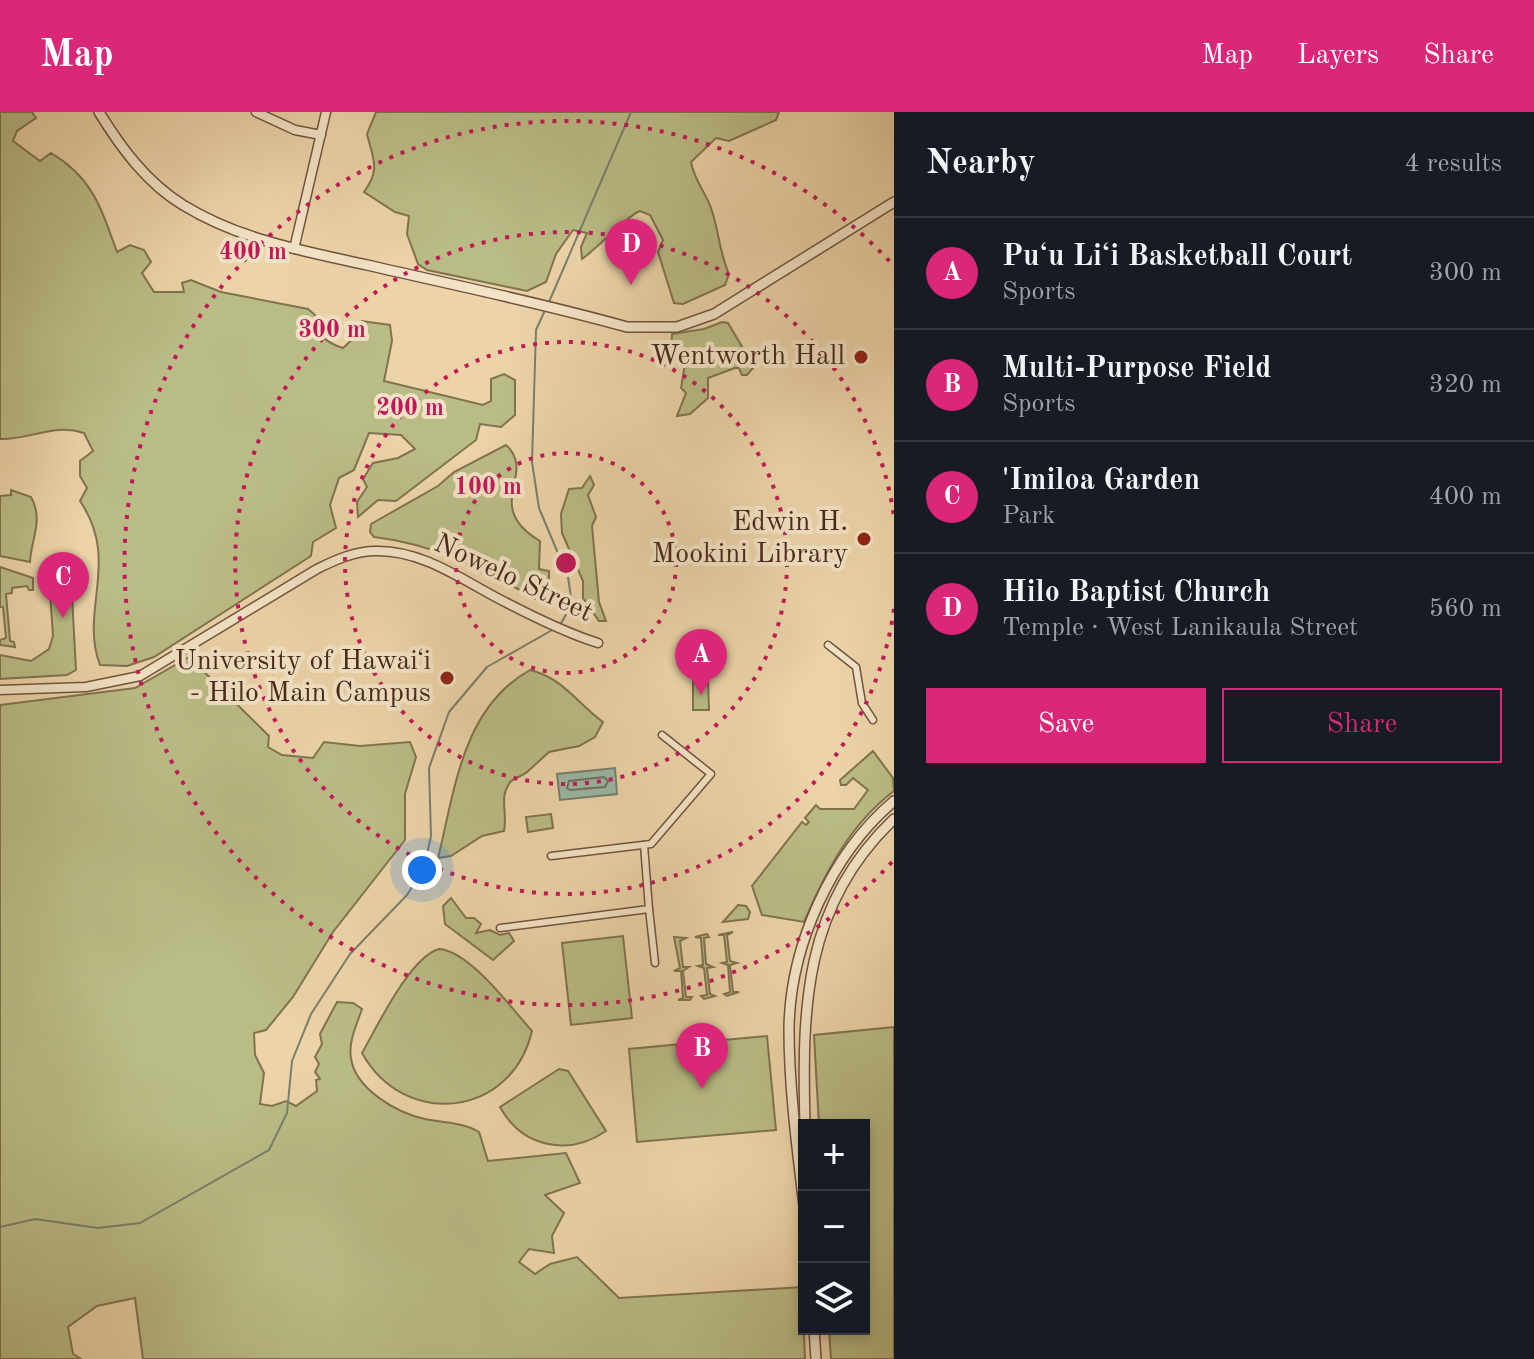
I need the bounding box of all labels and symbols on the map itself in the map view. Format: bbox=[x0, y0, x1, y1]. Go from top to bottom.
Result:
pin: D bbox=[605, 219, 657, 285]
text: 400 m bbox=[219, 241, 287, 265]
text: 300 m bbox=[298, 319, 366, 343]
place label: Wentworth Hall bbox=[650, 343, 845, 371]
marker: Wentworth Hall bbox=[852, 348, 870, 366]
text: 200 m bbox=[376, 397, 444, 421]
text: 100 m bbox=[454, 476, 522, 500]
place label: Edwin H. Mookini Library bbox=[652, 509, 848, 569]
street label: Nowelo Street bbox=[429, 530, 597, 628]
marker: Edwin H. Mookini Library bbox=[855, 530, 873, 548]
centre of rings bbox=[552, 549, 580, 577]
pin: C bbox=[37, 552, 89, 618]
pin: A bbox=[675, 629, 727, 695]
place label: University of Hawaiʻi - Hilo Main Campus bbox=[175, 648, 431, 708]
marker: University of Hawaiʻi - Hilo Main Campus bbox=[438, 669, 456, 687]
your location bbox=[402, 850, 442, 890]
pin: B bbox=[676, 1023, 728, 1089]

